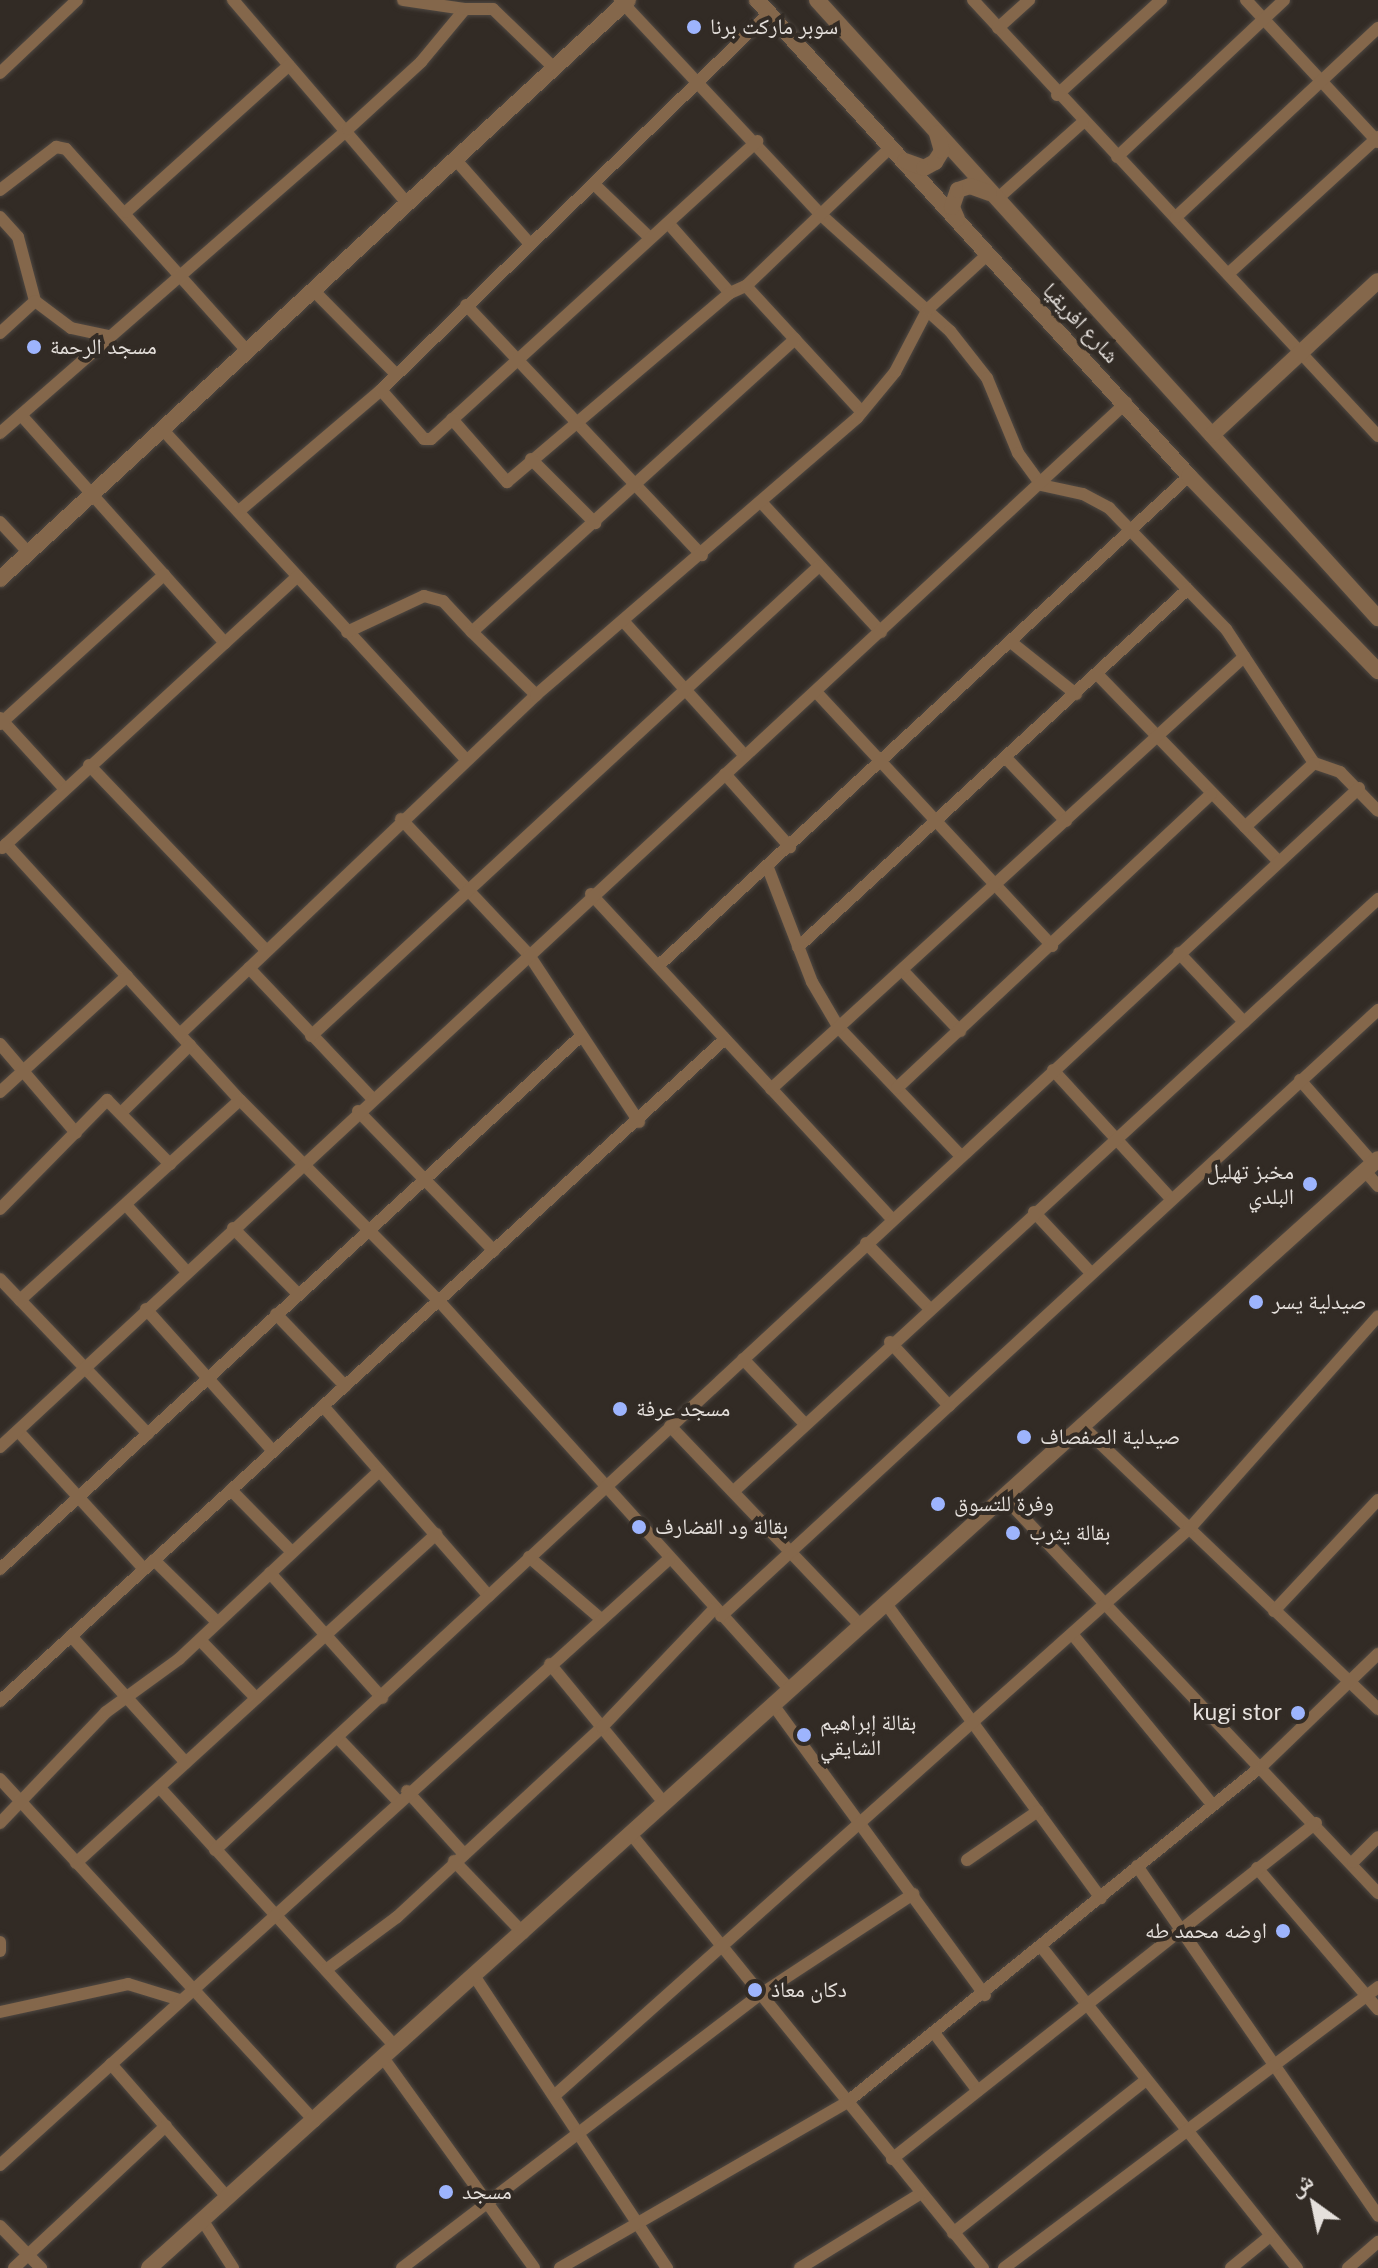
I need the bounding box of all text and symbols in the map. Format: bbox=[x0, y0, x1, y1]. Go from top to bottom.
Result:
place label: سوبر ماركت برنا bbox=[710, 14, 838, 40]
marker: سوبر ماركت برنا bbox=[685, 18, 703, 36]
street label: شارع افريقيا bbox=[1037, 277, 1125, 369]
place label: مسجد الرحمة bbox=[50, 334, 157, 360]
marker: مسجد الرحمة bbox=[25, 338, 43, 356]
place label: مخبز تهليل البلدي bbox=[1206, 1158, 1294, 1210]
marker: مخبز تهليل البلدي bbox=[1301, 1175, 1319, 1193]
place label: صيدلية يسر bbox=[1272, 1289, 1367, 1315]
marker: صيدلية يسر bbox=[1247, 1293, 1265, 1311]
place label: مسجد عرفة bbox=[636, 1396, 730, 1422]
marker: مسجد عرفة bbox=[611, 1400, 629, 1418]
place label: صيدلية الصفصاف bbox=[1040, 1424, 1180, 1450]
marker: صيدلية الصفصاف bbox=[1015, 1428, 1033, 1446]
place label: وفرة للتسوق bbox=[954, 1491, 1054, 1517]
marker: وفرة للتسوق bbox=[929, 1495, 947, 1513]
place label: بقالة ود القضارف bbox=[655, 1514, 788, 1540]
marker: بقالة ود القضارف bbox=[630, 1518, 648, 1536]
place label: بقالة يثرب bbox=[1029, 1520, 1110, 1546]
marker: بقالة يثرب bbox=[1004, 1524, 1022, 1542]
place label: kugi stor bbox=[1192, 1700, 1282, 1726]
marker: kugi stor bbox=[1289, 1704, 1307, 1722]
place label: بقالة إبراهيم الشايقي bbox=[820, 1709, 916, 1760]
marker: بقالة إبراهيم الشايقي bbox=[795, 1726, 813, 1744]
place label: اوضه محمد طه bbox=[1145, 1918, 1267, 1944]
marker: اوضه محمد طه bbox=[1274, 1922, 1292, 1940]
place label: دكان معاذ bbox=[771, 1977, 847, 2003]
marker: دكان معاذ bbox=[746, 1981, 764, 1999]
north arrow bbox=[1274, 2164, 1354, 2244]
text: ش bbox=[1284, 2167, 1318, 2201]
place label: مسجد bbox=[462, 2179, 512, 2205]
marker: مسجد bbox=[437, 2183, 455, 2201]

